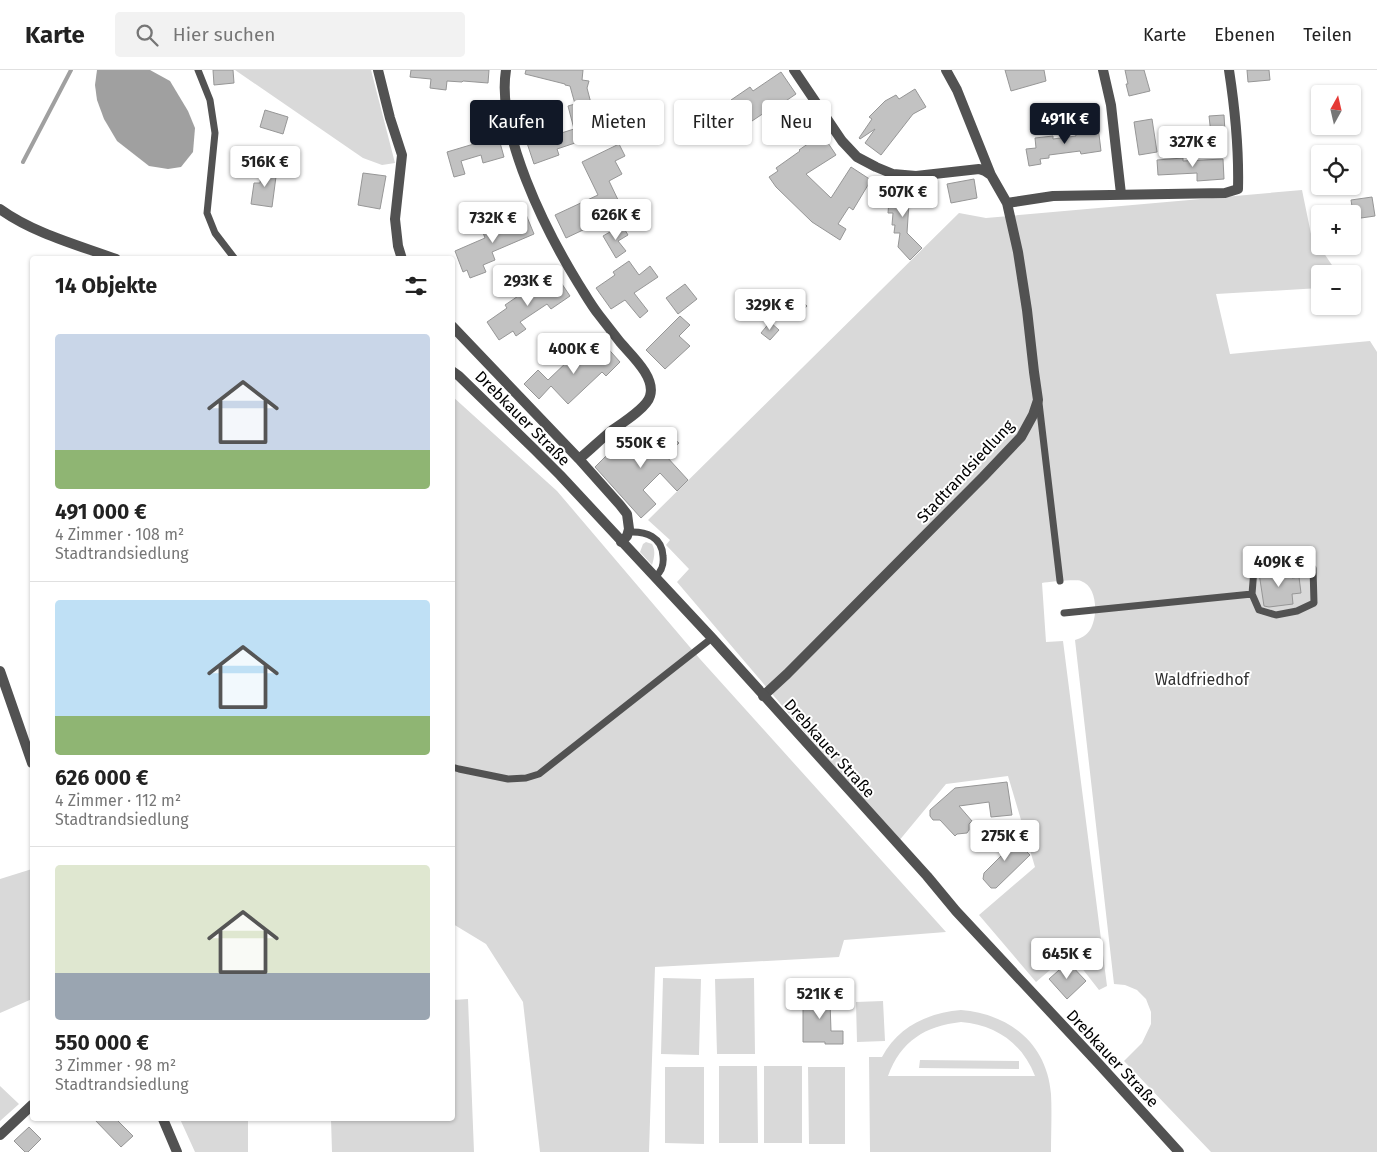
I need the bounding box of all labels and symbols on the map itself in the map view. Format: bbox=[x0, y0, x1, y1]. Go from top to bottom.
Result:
north arrow bbox=[1311, 85, 1361, 135]
pin: 491K € bbox=[1024, 102, 1106, 145]
pin: 327K € bbox=[1152, 126, 1234, 168]
pin: 516K € bbox=[224, 146, 306, 188]
pin: 507K € bbox=[862, 176, 944, 218]
pin: 626K € bbox=[575, 198, 657, 241]
pin: 732K € bbox=[452, 202, 534, 244]
pin: 293K € bbox=[487, 264, 569, 307]
pin: 329K € bbox=[729, 288, 811, 331]
pin: 400K € bbox=[533, 332, 615, 375]
street label: Drebkauer Straße bbox=[471, 367, 574, 470]
street label: Stadtrandsiedlung bbox=[913, 415, 1018, 527]
pin: 550K € bbox=[600, 426, 682, 469]
pin: 409K € bbox=[1238, 546, 1320, 588]
park label: Waldfriedhof bbox=[1155, 670, 1251, 689]
street label: Drebkauer Straße bbox=[780, 695, 879, 802]
pin: 275K € bbox=[964, 820, 1046, 862]
pin: 645K € bbox=[1026, 938, 1108, 980]
pin: 521K € bbox=[779, 978, 861, 1020]
street label: Drebkauer Straße bbox=[1063, 1006, 1163, 1111]

